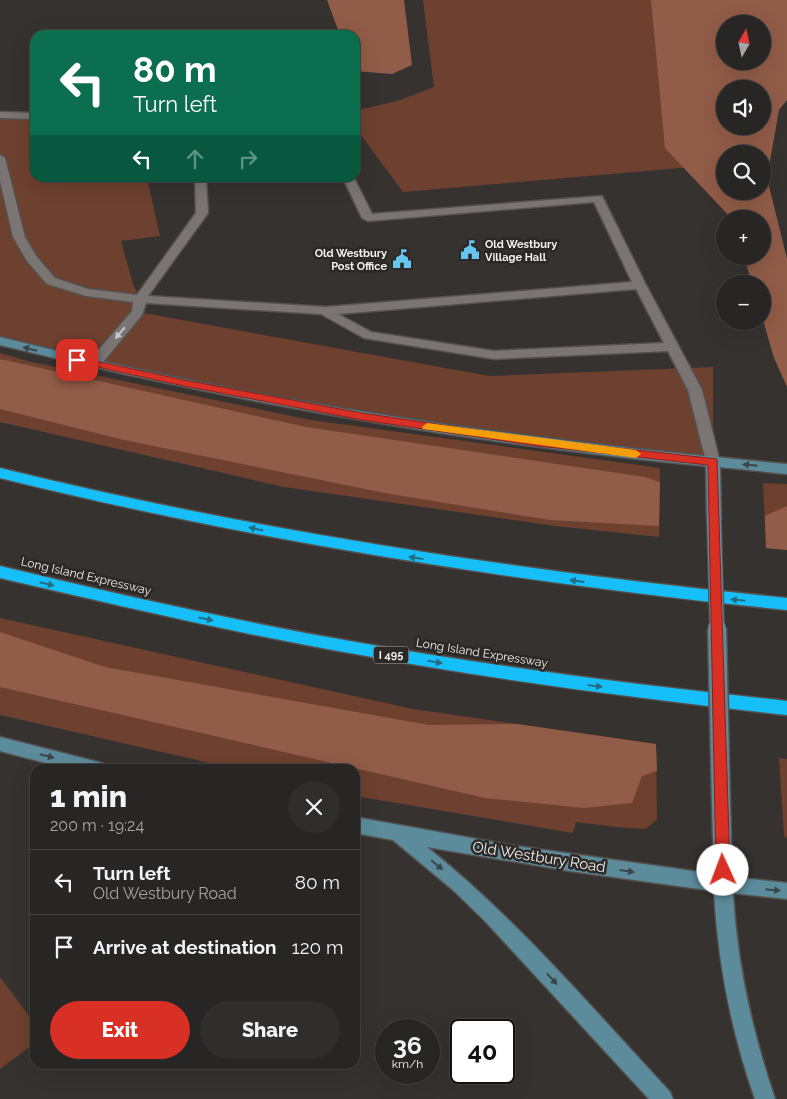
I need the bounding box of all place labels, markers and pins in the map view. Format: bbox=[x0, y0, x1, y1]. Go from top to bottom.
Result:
place label: Old Westbury Village Hall bbox=[485, 238, 557, 264]
public building icon: Old Westbury Village Hall bbox=[459, 239, 481, 261]
place label: Old Westbury Post Office bbox=[315, 247, 387, 273]
public building icon: Old Westbury Post Office bbox=[391, 248, 413, 270]
pin bbox=[56, 339, 98, 381]

